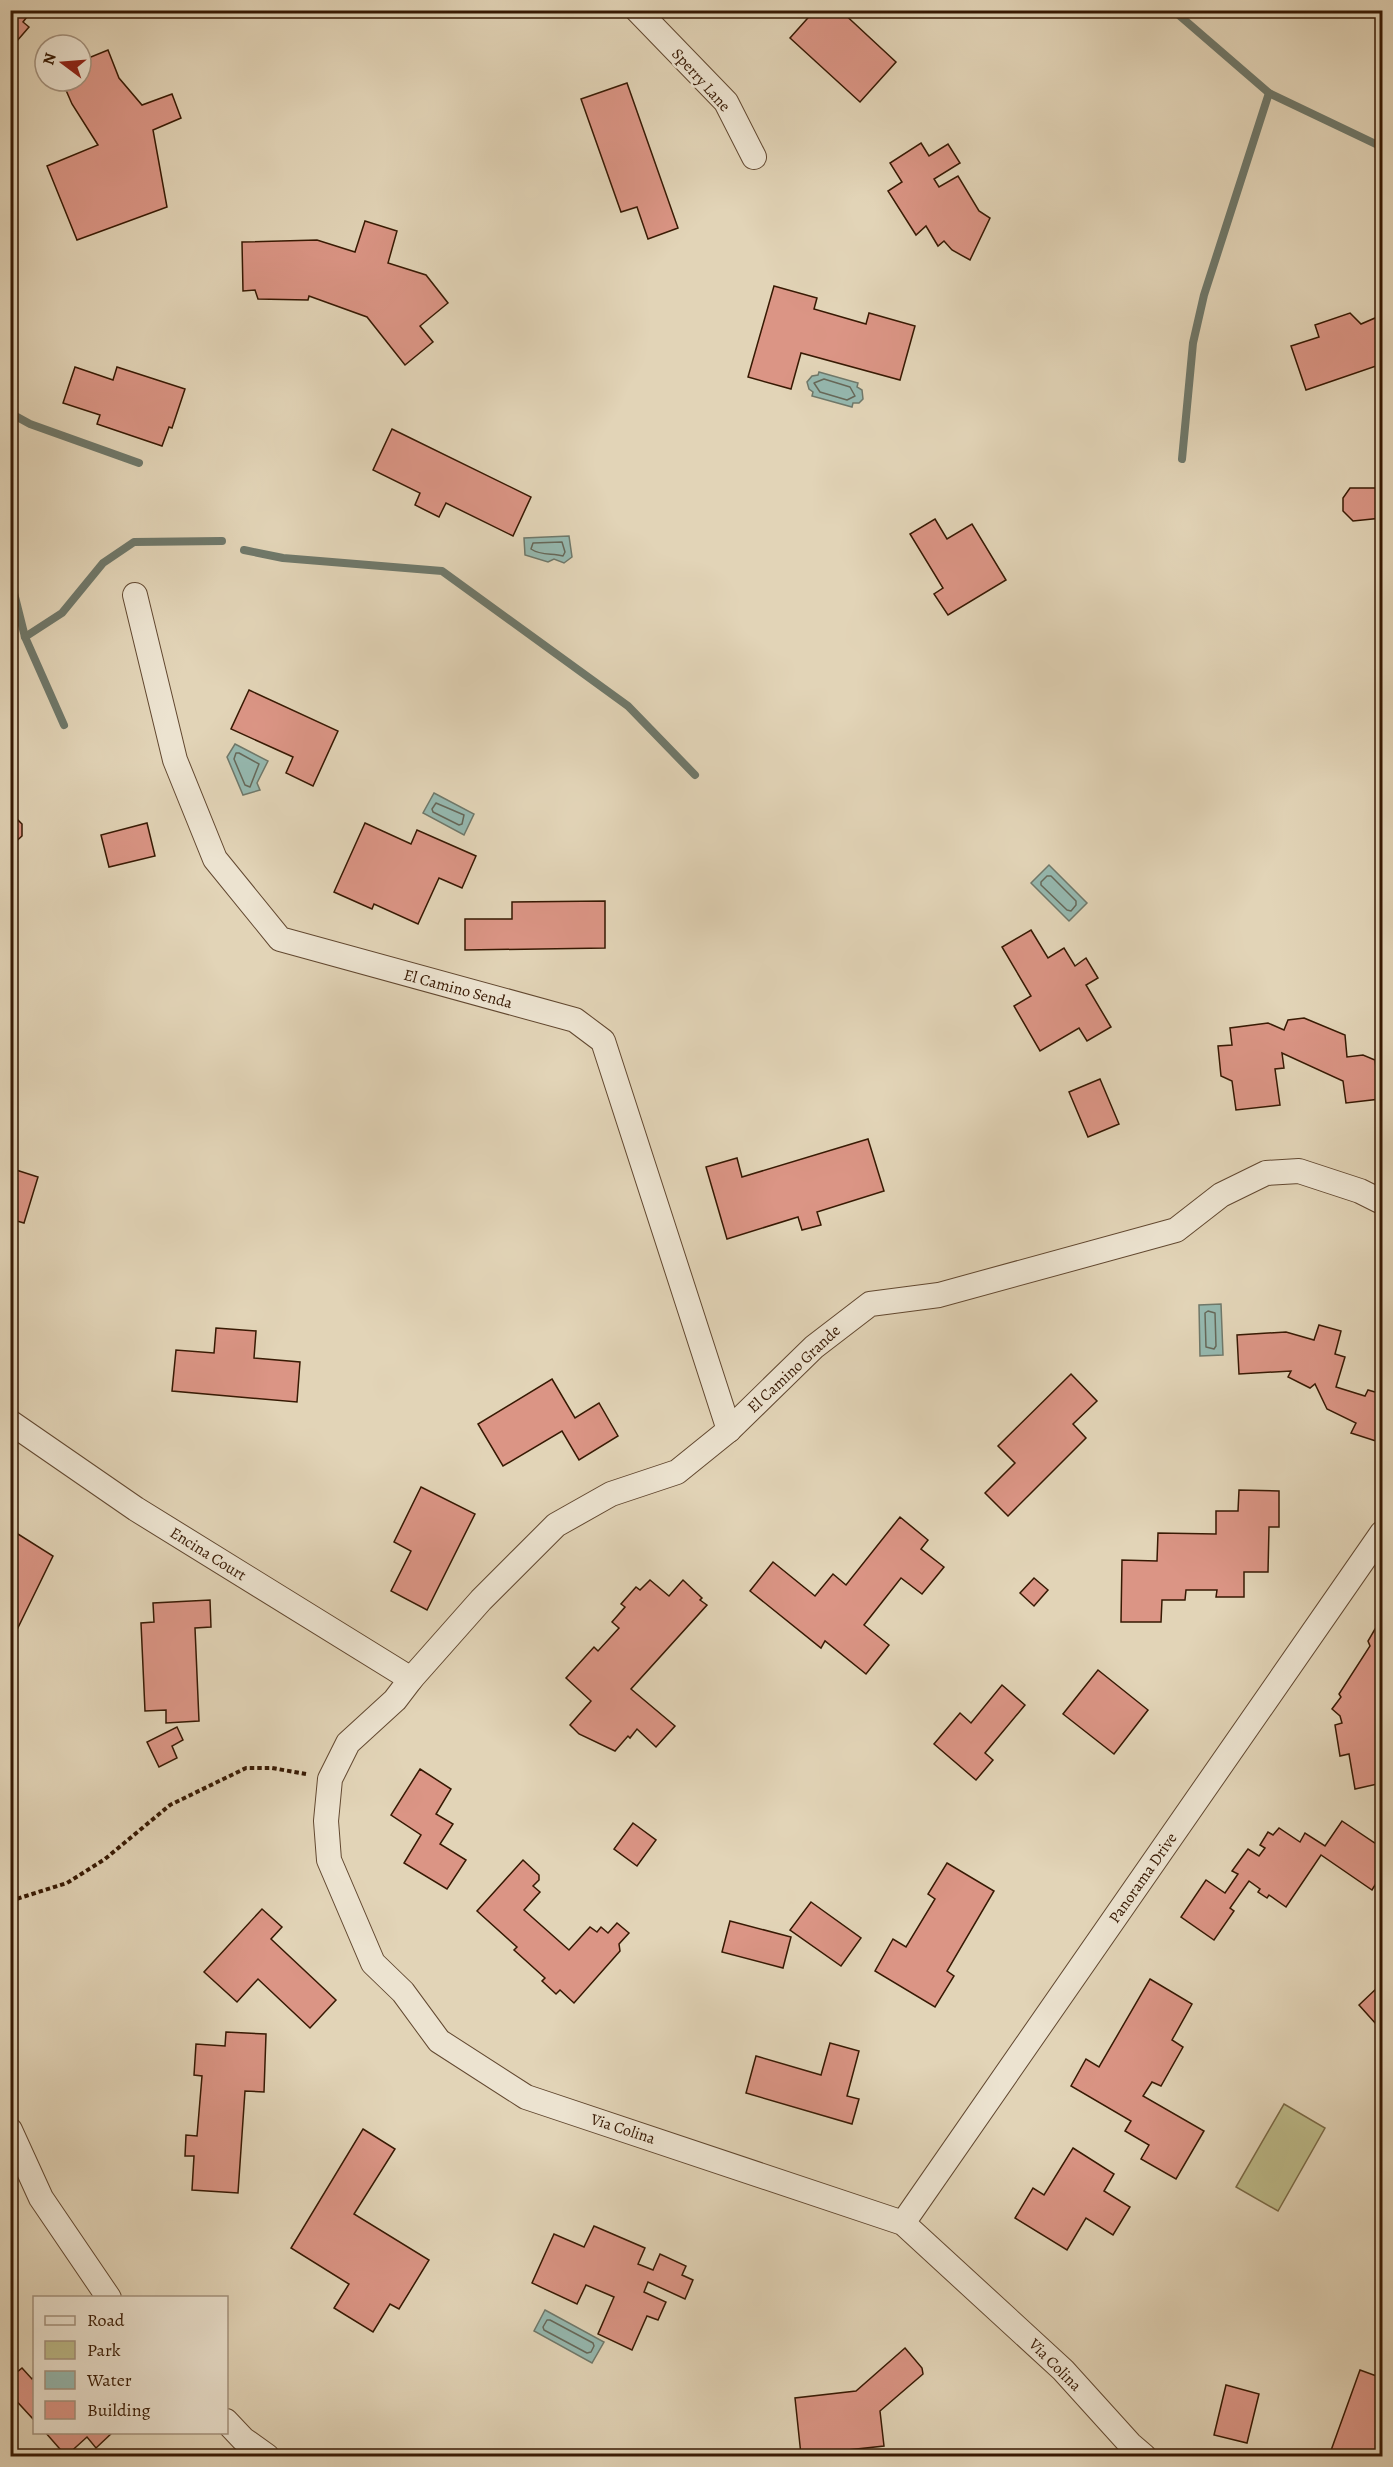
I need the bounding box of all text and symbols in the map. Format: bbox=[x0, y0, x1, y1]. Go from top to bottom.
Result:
north arrow bbox=[33, 33, 93, 93]
street label: Sperry Lane bbox=[667, 44, 735, 116]
text: N bbox=[37, 50, 62, 68]
street label: El Camino Senda bbox=[401, 964, 515, 1014]
street label: El Camino Grande bbox=[743, 1320, 845, 1418]
street label: Encina Court bbox=[166, 1522, 250, 1586]
street label: Panorama Drive bbox=[1104, 1828, 1182, 1928]
street label: Via Colina bbox=[587, 2108, 659, 2150]
legend bbox=[33, 2296, 228, 2434]
text: Road bbox=[87, 2308, 125, 2332]
street label: Via Colina bbox=[1023, 2333, 1087, 2397]
text: Park bbox=[87, 2338, 121, 2362]
text: Water bbox=[86, 2368, 132, 2392]
text: Building bbox=[87, 2398, 151, 2422]

